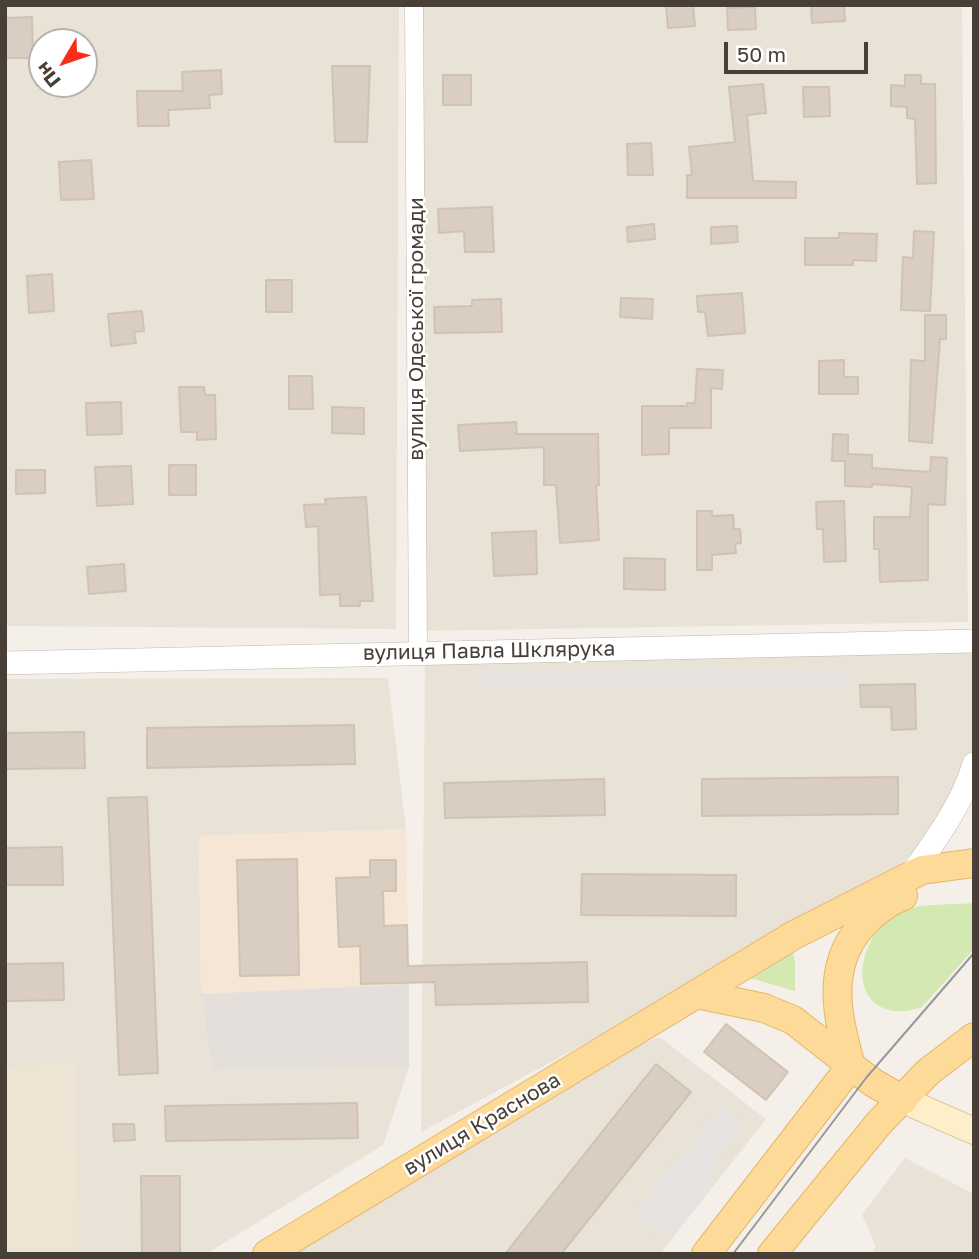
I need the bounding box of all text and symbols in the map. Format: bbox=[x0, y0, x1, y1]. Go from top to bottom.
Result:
north arrow bbox=[28, 28, 98, 98]
scale bar bbox=[727, 28, 870, 72]
text: 50 m bbox=[737, 41, 786, 67]
text: Пн bbox=[31, 58, 65, 93]
street label: вулиця Одеської громади bbox=[403, 197, 429, 461]
street label: вулиця Павла Шклярука bbox=[363, 636, 615, 666]
street label: вулиця Краснова bbox=[399, 1067, 565, 1181]

